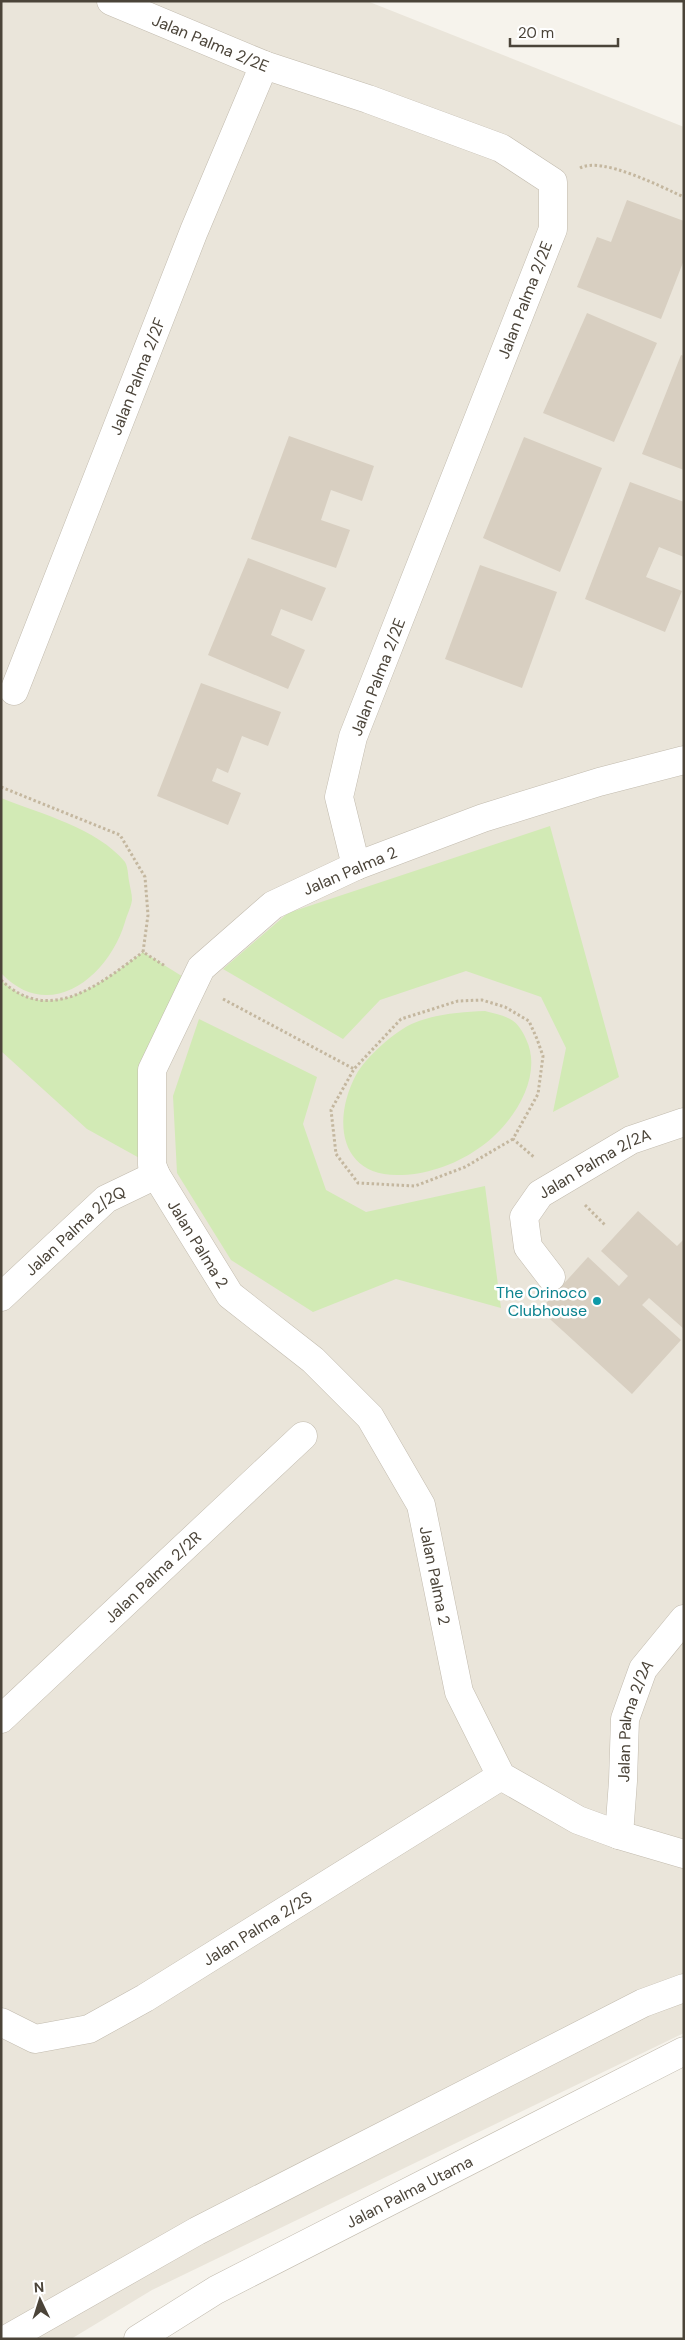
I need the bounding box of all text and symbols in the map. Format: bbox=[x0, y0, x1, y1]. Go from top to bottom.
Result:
street label: Jalan Palma 2/2E bbox=[149, 9, 272, 76]
scale bar bbox=[510, 15, 618, 47]
text: 20 m bbox=[518, 23, 554, 43]
street label: Jalan Palma 2/2E bbox=[493, 238, 557, 362]
street label: Jalan Palma 2/2F bbox=[105, 314, 170, 438]
street label: Jalan Palma 2/2E bbox=[346, 615, 410, 739]
street label: Jalan Palma 2 bbox=[300, 842, 400, 900]
street label: Jalan Palma 2/2A bbox=[534, 1123, 654, 1203]
street label: Jalan Palma 2/2Q bbox=[20, 1181, 129, 1280]
street label: Jalan Palma 2 bbox=[163, 1196, 234, 1292]
place label: The Orinoco Clubhouse bbox=[496, 1282, 587, 1321]
marker: The Orinoco Clubhouse bbox=[591, 1295, 603, 1307]
street label: Jalan Palma 2 bbox=[415, 1524, 456, 1627]
street label: Jalan Palma 2/2R bbox=[100, 1526, 206, 1627]
street label: Jalan Palma 2/2A bbox=[612, 1654, 658, 1783]
street label: Jalan Palma 2/2S bbox=[198, 1886, 316, 1970]
street label: Jalan Palma Utama bbox=[342, 2150, 476, 2232]
north arrow bbox=[15, 2275, 65, 2325]
text: N bbox=[33, 2278, 45, 2296]

